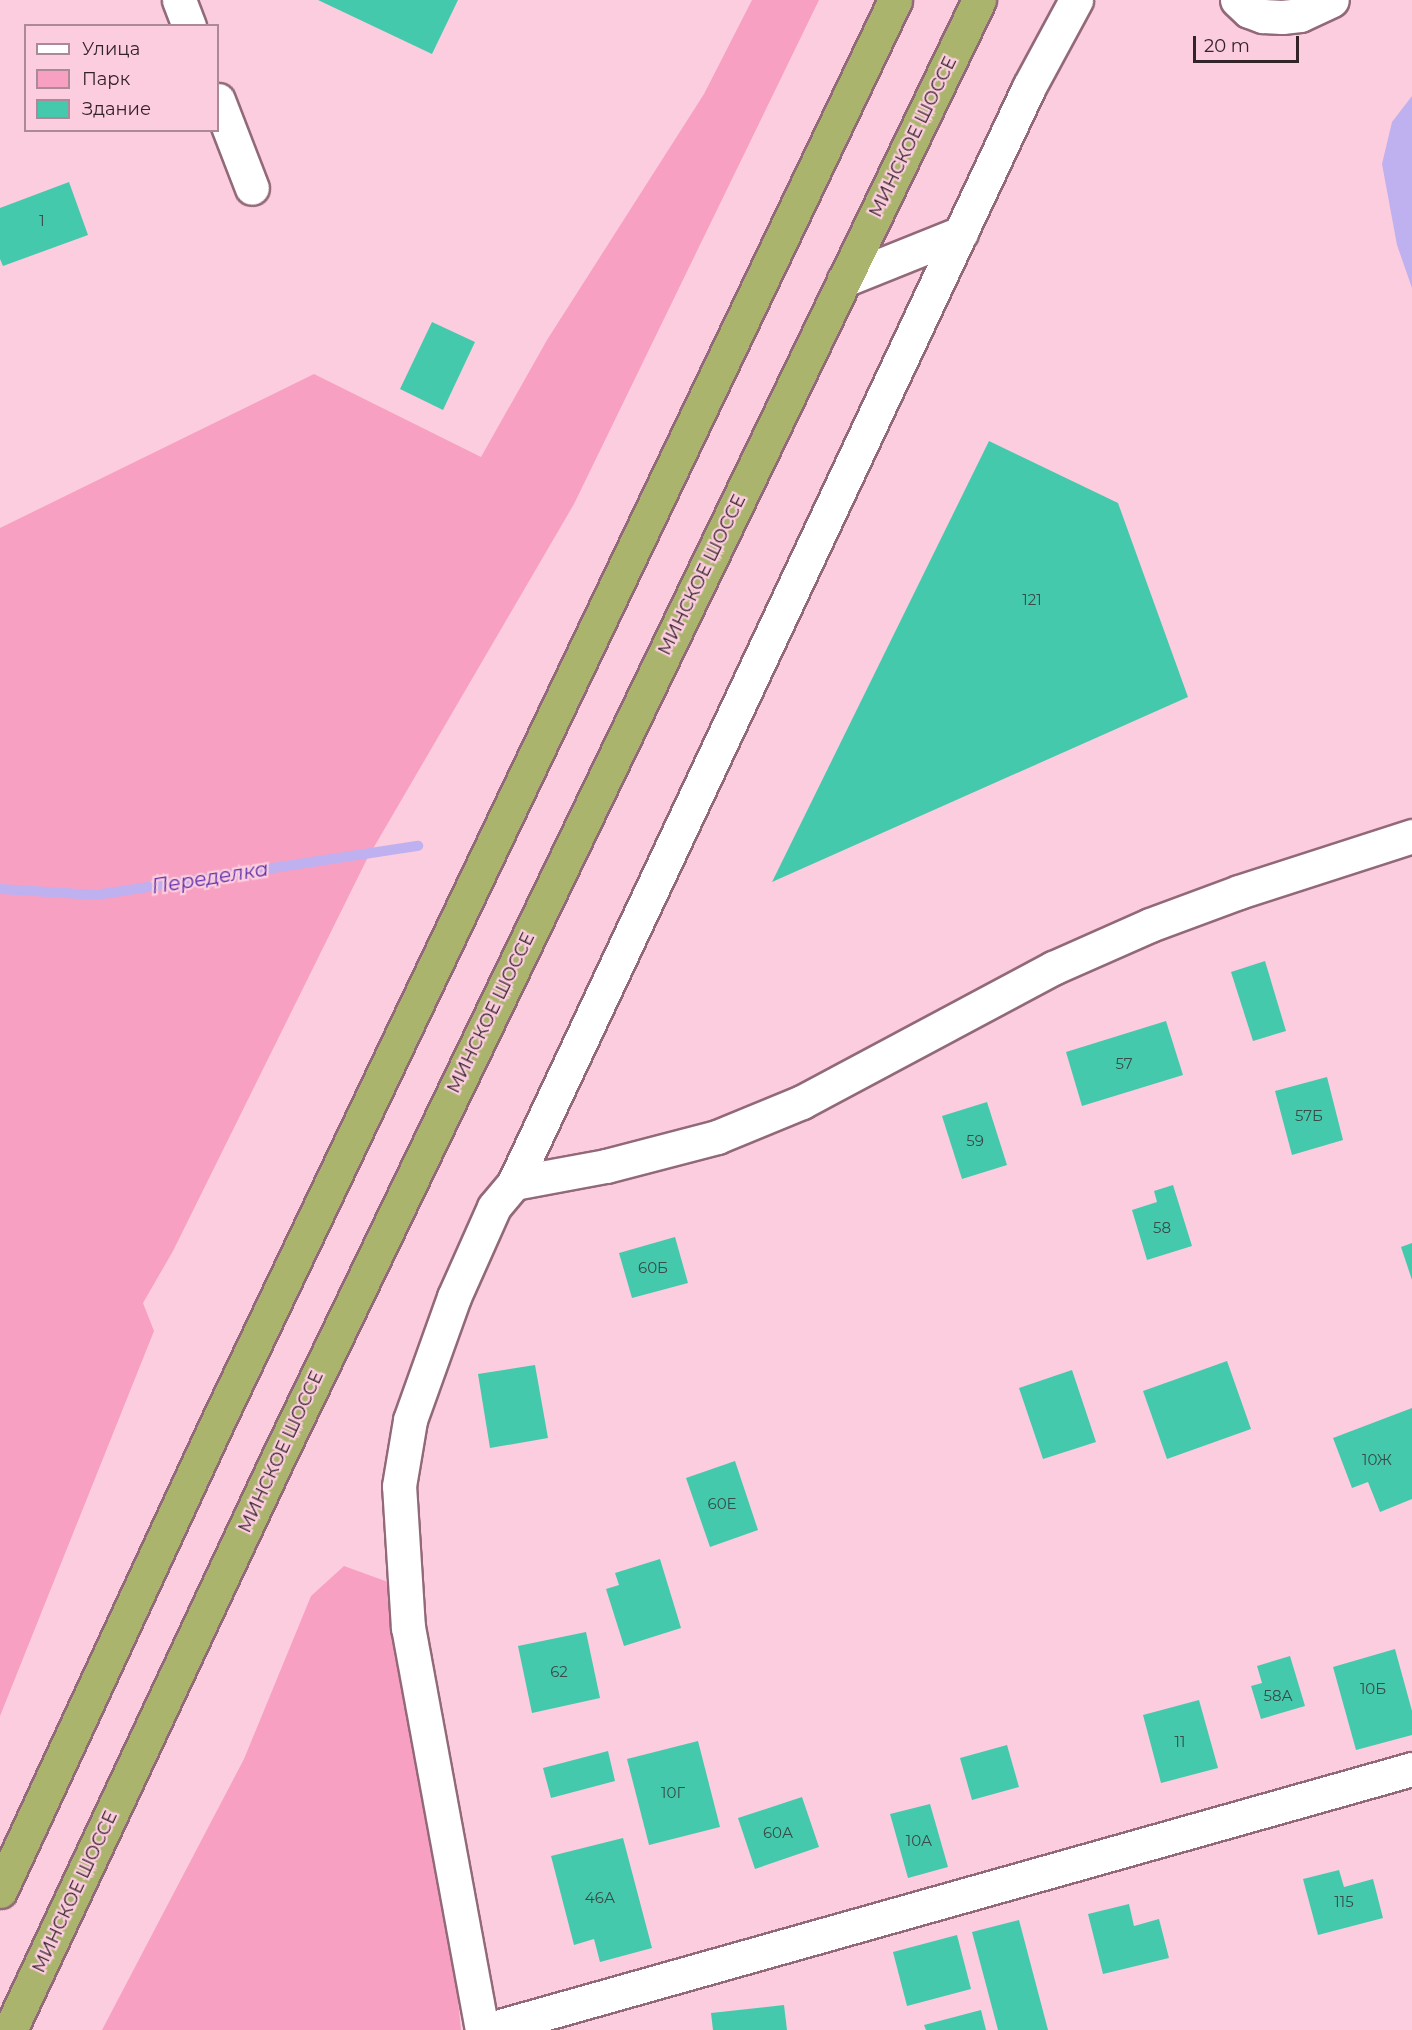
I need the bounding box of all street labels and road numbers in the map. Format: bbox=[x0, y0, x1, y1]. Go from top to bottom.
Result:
street label: МИНСКОЕ ШОССЕ bbox=[865, 53, 961, 221]
street label: МИНСКОЕ ШОССЕ bbox=[654, 491, 750, 659]
street label: МИНСКОЕ ШОССЕ bbox=[443, 929, 539, 1097]
street label: МИНСКОЕ ШОССЕ bbox=[234, 1368, 328, 1536]
street label: МИНСКОЕ ШОССЕ bbox=[28, 1808, 122, 1976]

